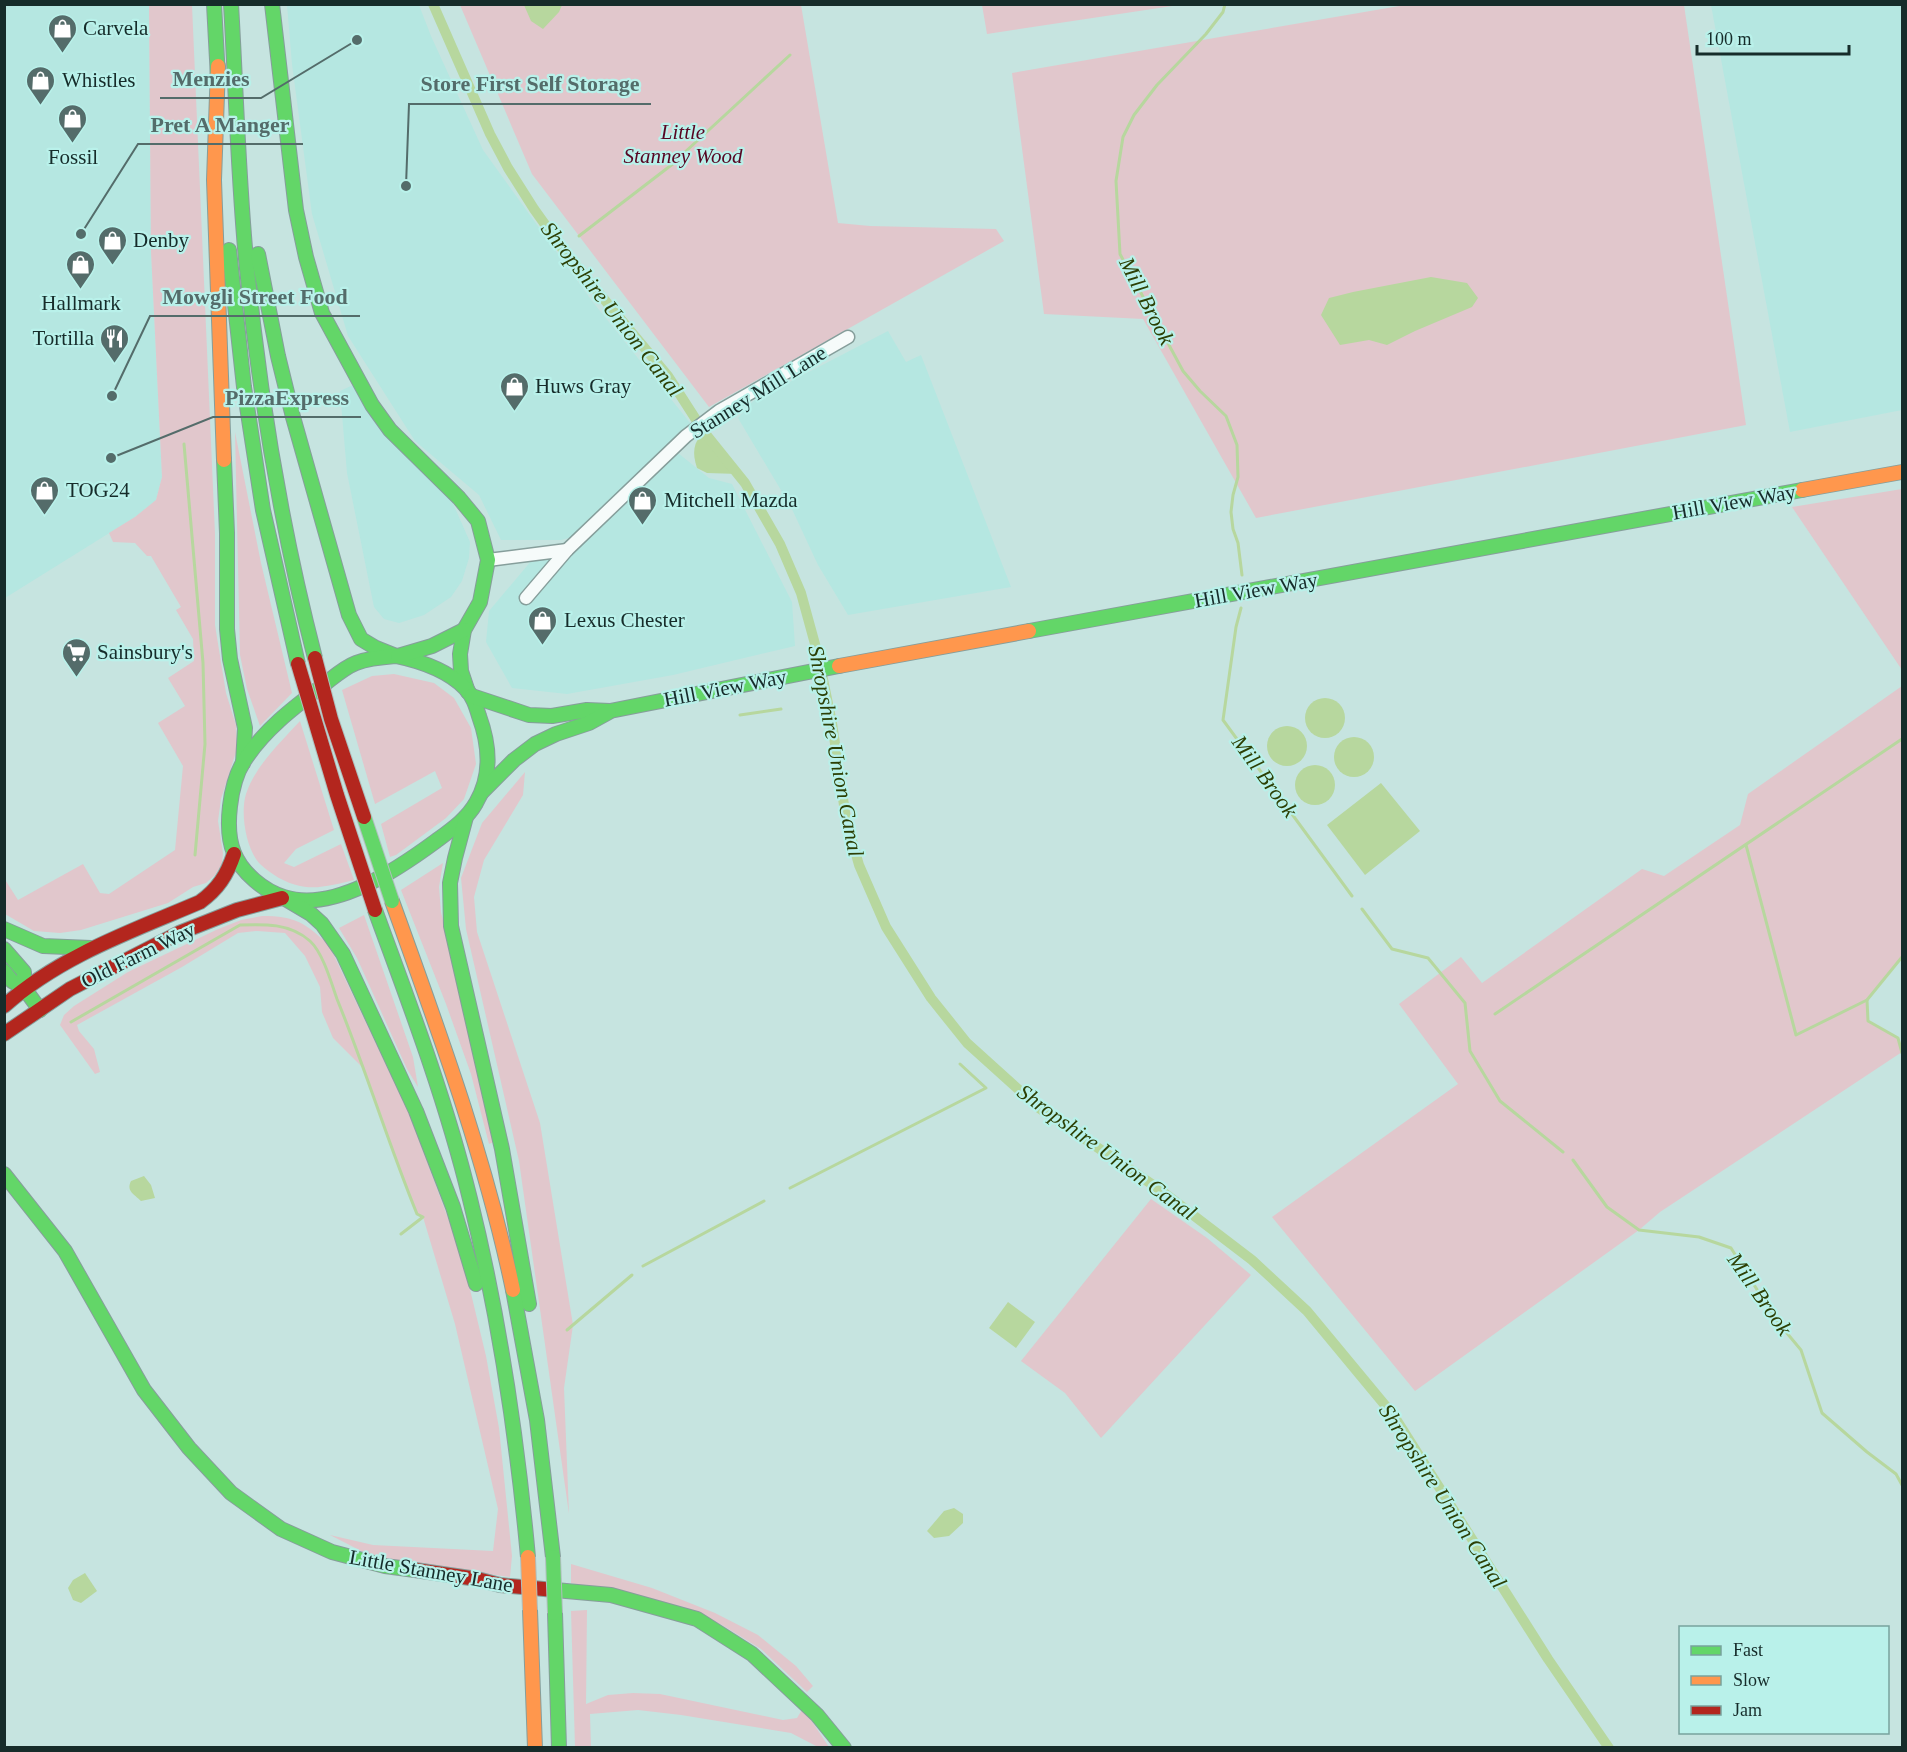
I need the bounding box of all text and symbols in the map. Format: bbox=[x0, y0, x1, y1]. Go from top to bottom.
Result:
shop icon: Carvela bbox=[46, 12, 78, 54]
place label: Carvela bbox=[83, 16, 149, 40]
scale bar bbox=[1697, 18, 1848, 56]
text: 100 m bbox=[1706, 29, 1752, 49]
callout: Menzies bbox=[160, 58, 261, 98]
shop icon: Whistles bbox=[25, 64, 57, 106]
callout: Store First Self Storage bbox=[409, 64, 651, 104]
text: Menzies bbox=[173, 66, 250, 91]
place label: Whistles bbox=[62, 68, 136, 92]
text: Store First Self Storage bbox=[421, 71, 640, 96]
shop icon: Fossil bbox=[57, 102, 89, 144]
callout: Pret A Manger bbox=[138, 104, 303, 144]
text: Pret A Manger bbox=[151, 112, 290, 137]
park label: Little Stanney Wood bbox=[624, 120, 743, 168]
place label: Fossil bbox=[48, 145, 98, 169]
water label: Shropshire Union Canal bbox=[536, 217, 688, 401]
shop icon: Denby bbox=[96, 224, 128, 266]
place label: Denby bbox=[133, 228, 189, 252]
shop icon: Hallmark bbox=[65, 248, 97, 290]
water label: Mill Brook bbox=[1114, 252, 1180, 350]
callout: Mowgli Street Food bbox=[150, 276, 360, 316]
text: Mowgli Street Food bbox=[162, 284, 348, 309]
place label: Hallmark bbox=[41, 291, 121, 315]
restaurant icon: Tortilla bbox=[99, 322, 131, 364]
place label: Tortilla bbox=[32, 326, 95, 350]
street label: Stanney Mill Lane bbox=[685, 340, 831, 444]
shop icon: Huws Gray bbox=[498, 370, 530, 412]
place label: Huws Gray bbox=[535, 374, 632, 398]
callout: PizzaExpress bbox=[213, 377, 361, 417]
text: PizzaExpress bbox=[225, 385, 350, 410]
shop icon: TOG24 bbox=[29, 474, 61, 516]
place label: TOG24 bbox=[66, 478, 130, 502]
street label: Hill View Way bbox=[1671, 479, 1798, 525]
shop icon: Mitchell Mazda bbox=[627, 484, 659, 526]
place label: Mitchell Mazda bbox=[664, 488, 798, 512]
street label: Hill View Way bbox=[1193, 567, 1320, 613]
shop icon: Lexus Chester bbox=[527, 604, 559, 646]
place label: Lexus Chester bbox=[564, 608, 685, 632]
supermarket icon: Sainsbury's bbox=[60, 636, 92, 678]
place label: Sainsbury's bbox=[97, 640, 193, 664]
water label: Shropshire Union Canal bbox=[803, 643, 869, 859]
street label: Hill View Way bbox=[662, 664, 789, 712]
water label: Mill Brook bbox=[1226, 729, 1304, 823]
street label: Old Farm Way bbox=[77, 917, 199, 993]
water label: Shropshire Union Canal bbox=[1013, 1079, 1201, 1225]
water label: Mill Brook bbox=[1722, 1247, 1798, 1341]
water label: Shropshire Union Canal bbox=[1374, 1399, 1512, 1593]
street label: Little Stanney Lane bbox=[347, 1545, 515, 1597]
legend bbox=[1679, 1626, 1889, 1734]
text: Fast bbox=[1733, 1640, 1763, 1660]
text: Slow bbox=[1733, 1670, 1770, 1690]
text: Jam bbox=[1733, 1700, 1762, 1720]

